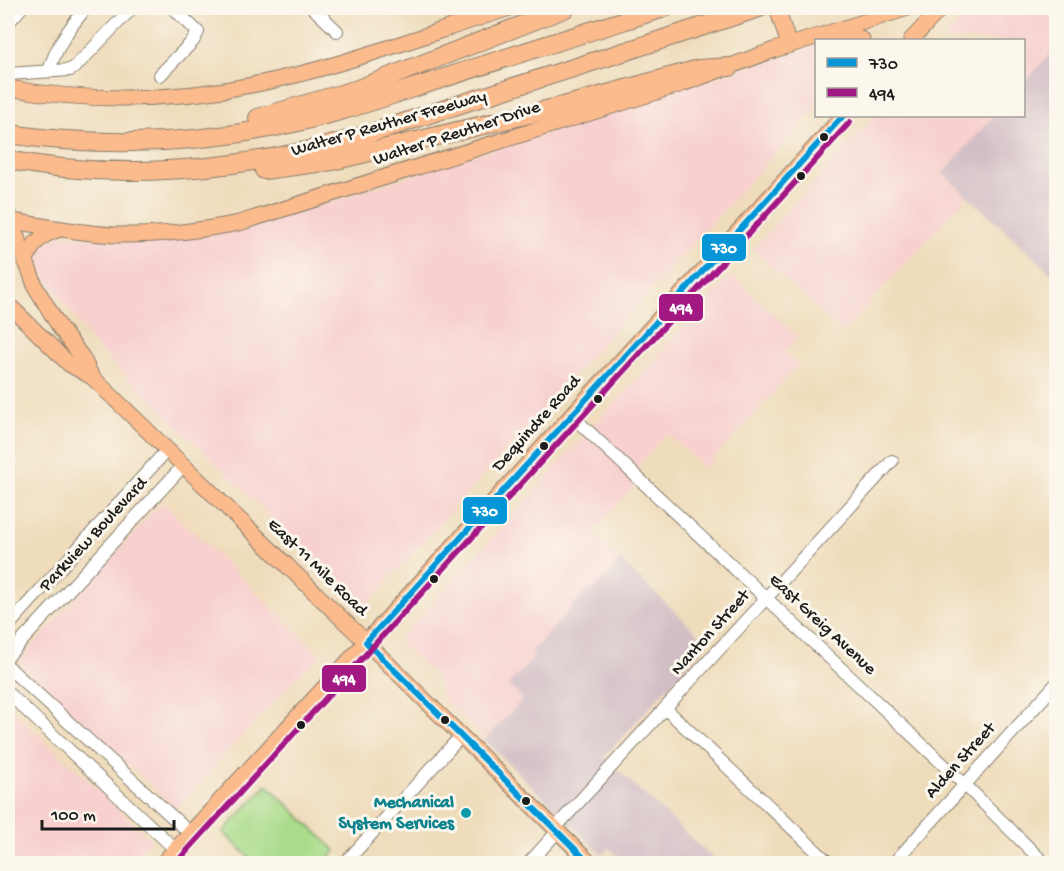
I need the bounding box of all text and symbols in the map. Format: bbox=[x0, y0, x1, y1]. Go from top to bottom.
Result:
legend bbox=[815, 39, 1025, 117]
text: 730 bbox=[868, 55, 898, 76]
text: 494 bbox=[869, 85, 896, 106]
street label: Walter P Reuther Freeway bbox=[289, 86, 489, 162]
street label: Walter P Reuther Drive bbox=[371, 97, 544, 171]
unlabelled marker bbox=[818, 131, 830, 143]
unlabelled marker bbox=[795, 170, 807, 182]
line badge: 730 bbox=[701, 233, 747, 262]
text: 730 bbox=[710, 241, 737, 260]
line badge: 494 bbox=[658, 293, 704, 322]
text: 494 bbox=[668, 301, 693, 320]
street label: Dequindre Road bbox=[488, 370, 587, 477]
unlabelled marker bbox=[592, 393, 604, 405]
unlabelled marker bbox=[538, 440, 550, 452]
street label: Parkview Boulevard bbox=[35, 472, 153, 597]
line badge: 730 bbox=[462, 496, 508, 525]
text: 730 bbox=[471, 504, 498, 523]
street label: East 11 Mile Road bbox=[262, 515, 373, 622]
street label: East Greig Avenue bbox=[764, 570, 881, 681]
unlabelled marker bbox=[428, 573, 440, 585]
street label: Nanton Street bbox=[667, 585, 756, 680]
line badge: 494 bbox=[321, 664, 367, 693]
text: 494 bbox=[331, 672, 356, 691]
unlabelled marker bbox=[439, 714, 451, 726]
street label: Alden Street bbox=[921, 717, 1002, 803]
unlabelled marker bbox=[295, 719, 307, 731]
scale bar bbox=[42, 793, 174, 831]
place label: Mechanical System Services bbox=[339, 793, 455, 835]
unlabelled marker bbox=[520, 795, 532, 807]
text: 100 m bbox=[50, 806, 96, 827]
marker: Mechanical System Services bbox=[459, 806, 473, 820]

